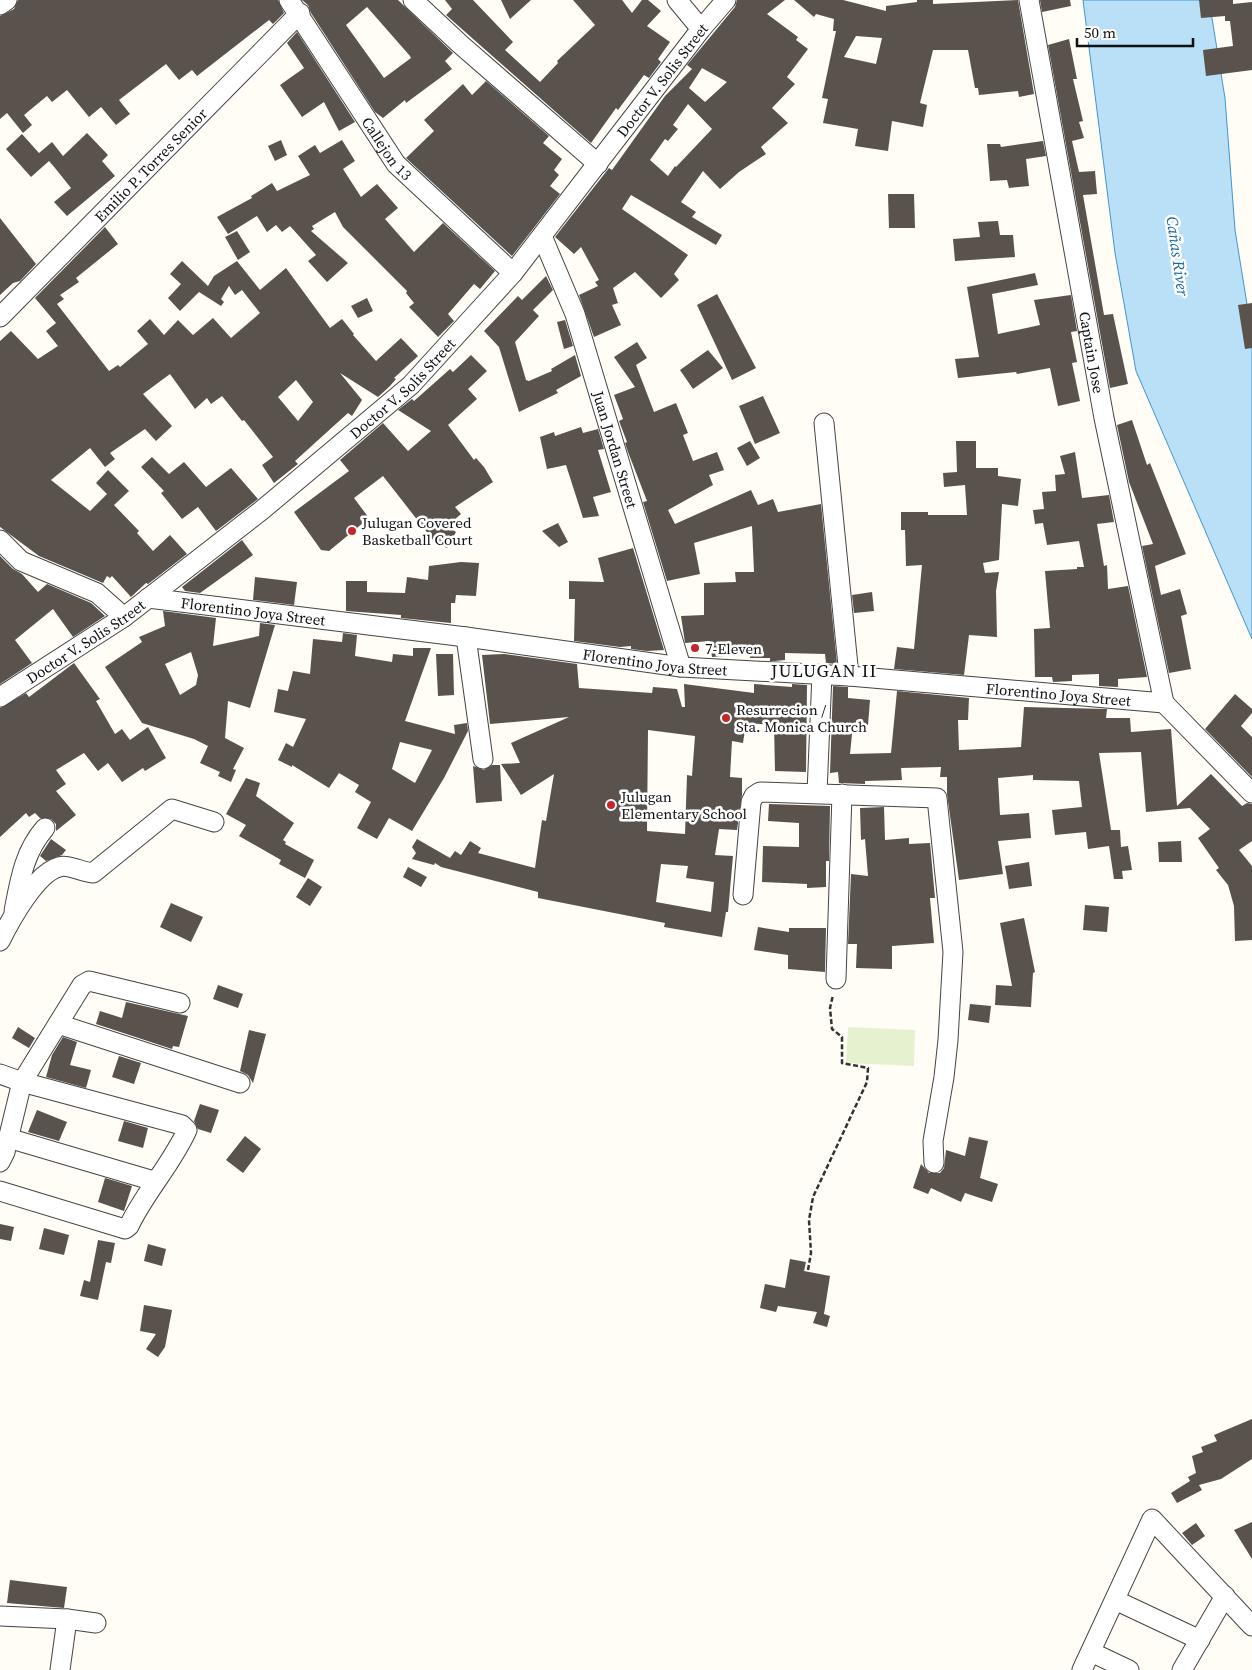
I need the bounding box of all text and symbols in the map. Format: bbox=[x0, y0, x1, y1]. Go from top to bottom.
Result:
scale bar bbox=[1077, 15, 1193, 47]
street label: Doctor V. Solis Street bbox=[611, 18, 712, 141]
text: 50 m bbox=[1084, 22, 1116, 43]
street label: Emilio P. Torres Senior bbox=[89, 102, 212, 226]
street label: Callejon 13 bbox=[357, 112, 417, 185]
water label: Cañas River bbox=[1162, 215, 1195, 298]
street label: Captain Jose bbox=[1075, 310, 1110, 395]
street label: Doctor V. Solis Street bbox=[345, 333, 460, 443]
street label: Juan Jordan Street bbox=[588, 387, 643, 510]
place label: Julugan Covered Basketball Court bbox=[361, 512, 473, 550]
marker: Julugan Covered Basketball Court bbox=[346, 525, 358, 537]
street label: Florentino Joya Street bbox=[180, 592, 327, 630]
street label: Doctor V. Solis Street bbox=[22, 594, 149, 688]
place label: 7-Eleven bbox=[705, 638, 762, 659]
marker: 7-Eleven bbox=[689, 642, 701, 654]
street label: Florentino Joya Street bbox=[581, 643, 728, 680]
district label: JULUGAN II bbox=[770, 658, 877, 683]
street label: Florentino Joya Street bbox=[985, 677, 1132, 711]
place label: Resurrecion / Sta. Monica Church bbox=[736, 699, 867, 737]
marker: Resurrecion / Sta. Monica Church bbox=[720, 712, 732, 724]
place label: Julugan Elementary School bbox=[620, 786, 748, 824]
marker: Julugan Elementary School bbox=[605, 799, 617, 811]

